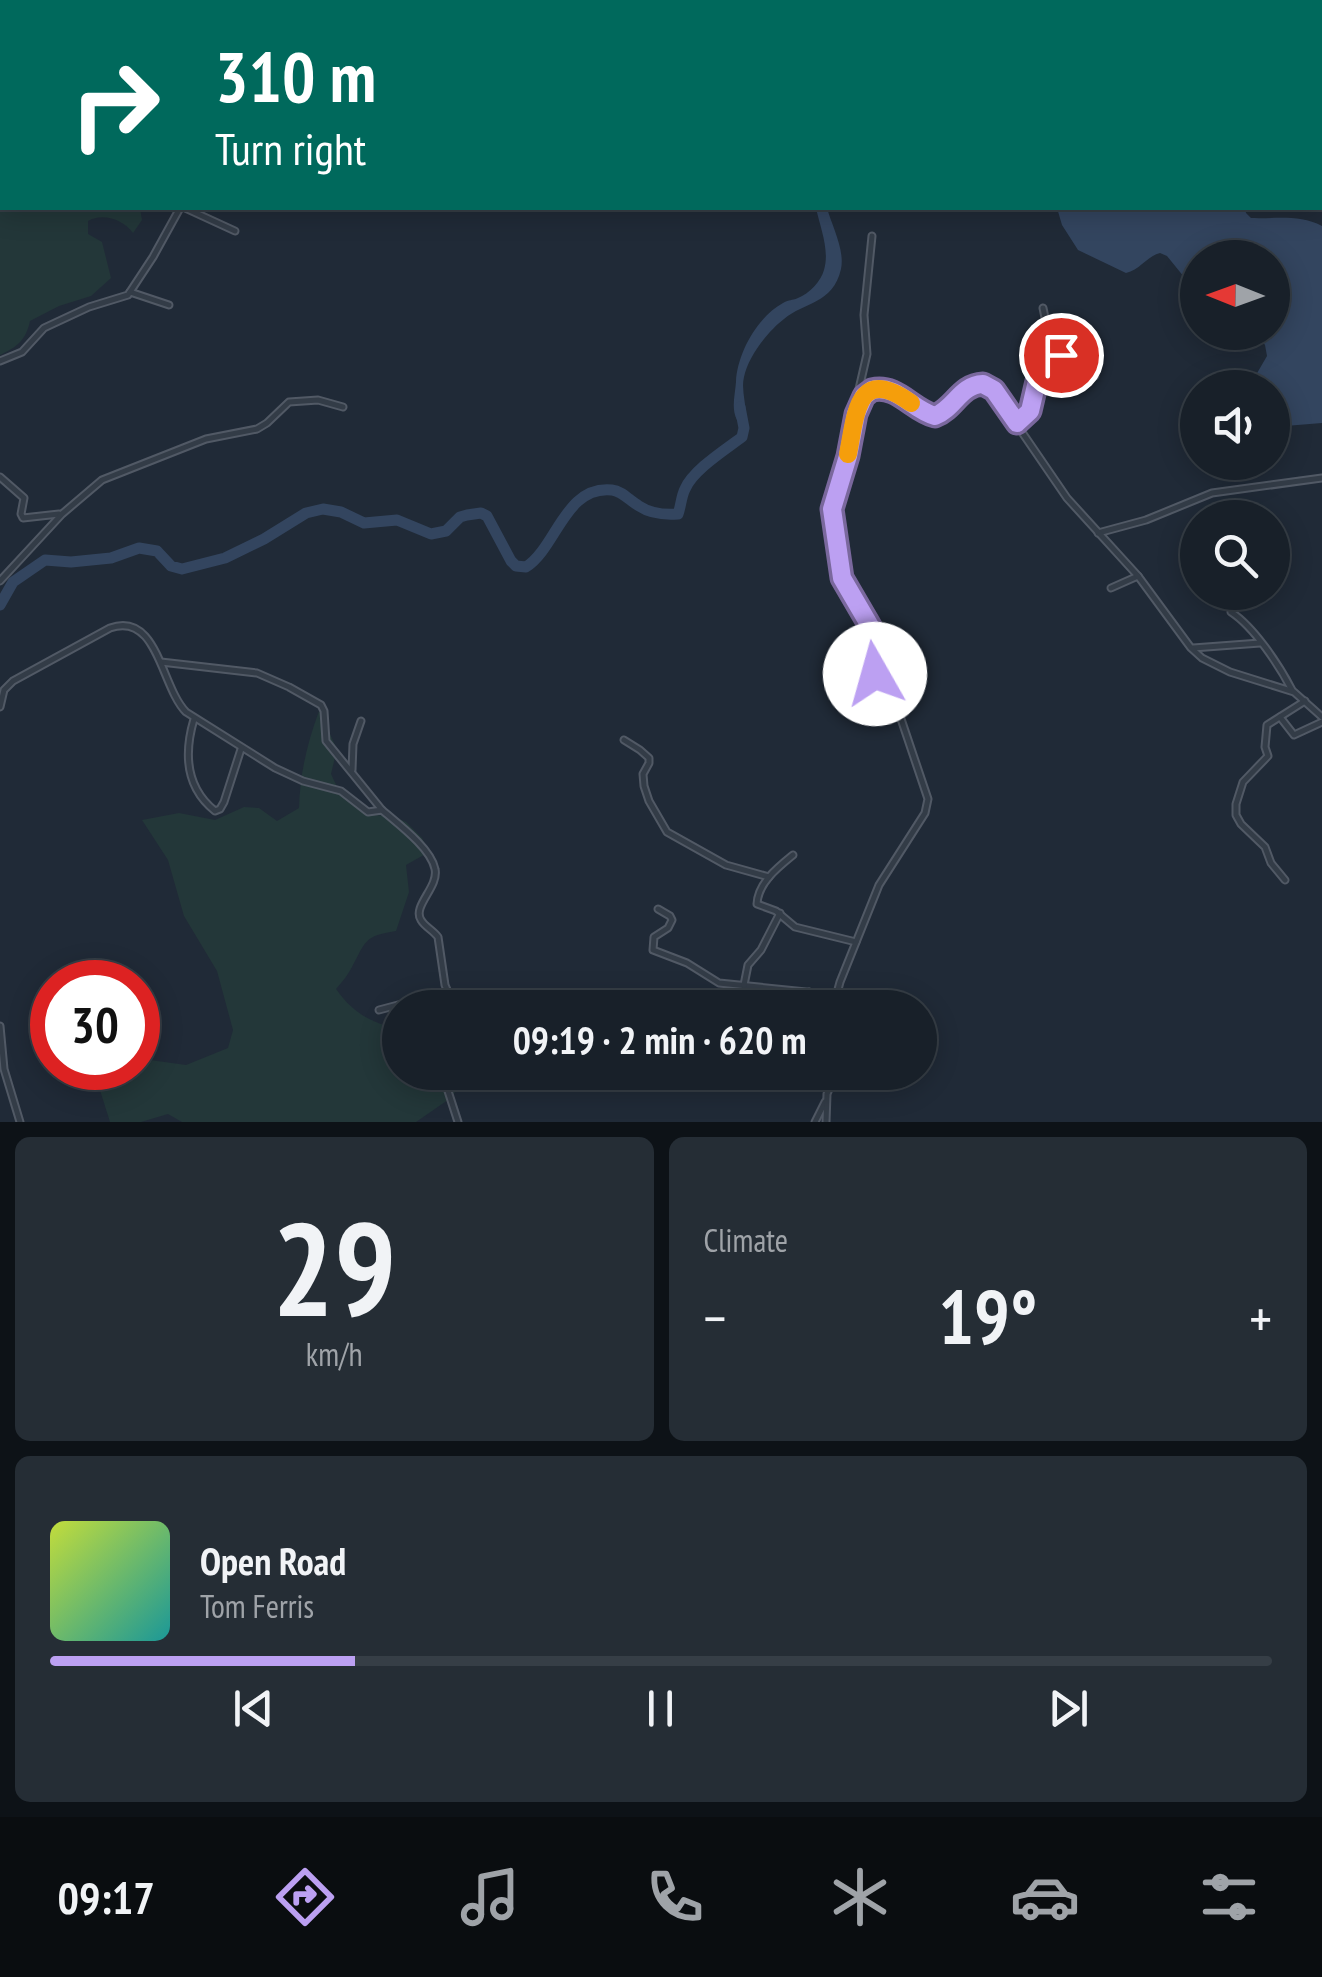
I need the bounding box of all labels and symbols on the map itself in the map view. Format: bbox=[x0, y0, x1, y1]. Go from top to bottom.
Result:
north arrow bbox=[1180, 240, 1290, 350]
pin bbox=[1019, 313, 1104, 398]
position arrow bbox=[823, 622, 927, 726]
speed limit sign: 30 bbox=[30, 960, 160, 1090]

